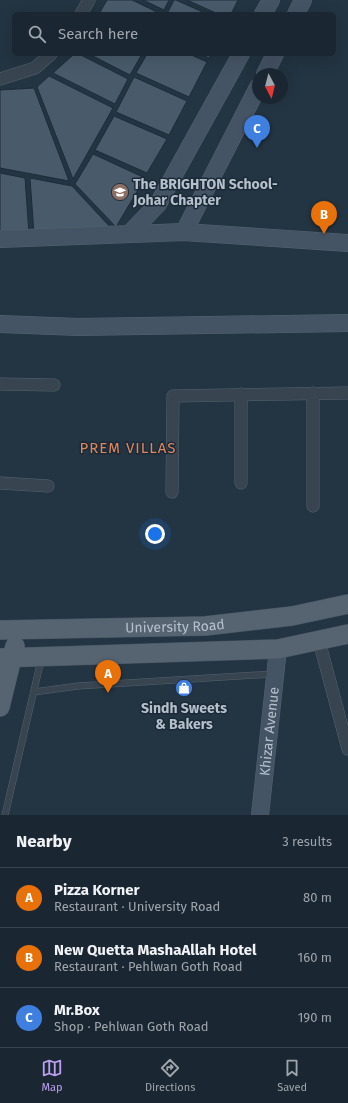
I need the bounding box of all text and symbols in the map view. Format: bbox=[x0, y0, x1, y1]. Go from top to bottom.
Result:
search box bbox=[12, 12, 336, 56]
icon: search bbox=[26, 23, 48, 45]
text: Search here bbox=[58, 25, 138, 43]
north arrow bbox=[252, 68, 288, 104]
pin: C bbox=[244, 115, 270, 148]
place label: The BRIGHTON School- Johar Chapter bbox=[132, 176, 278, 209]
school or university icon: The BRIGHTON School- Johar Chapter bbox=[110, 182, 130, 202]
pin: B bbox=[311, 201, 337, 234]
district label: PREM VILLAS bbox=[80, 439, 176, 457]
your location bbox=[145, 524, 165, 544]
street label: University Road bbox=[125, 615, 226, 636]
pin: A bbox=[95, 660, 121, 693]
shop icon: Sindh Sweets & Bakers bbox=[174, 678, 194, 698]
street label: Khizar Avenue bbox=[256, 686, 282, 777]
place label: Sindh Sweets & Bakers bbox=[141, 700, 227, 733]
text: Nearby bbox=[16, 831, 71, 852]
text: 3 results bbox=[282, 834, 332, 849]
text: Pizza Korner bbox=[54, 881, 140, 899]
text: A bbox=[25, 890, 33, 905]
text: 80 m bbox=[303, 890, 332, 905]
text: Restaurant · University Road bbox=[54, 899, 220, 914]
text: New Quetta MashaAllah Hotel bbox=[54, 941, 257, 959]
text: B bbox=[25, 950, 33, 965]
text: 160 m bbox=[298, 950, 332, 965]
text: Restaurant · Pehlwan Goth Road bbox=[54, 959, 243, 974]
text: Mr.Box bbox=[54, 1001, 100, 1019]
text: C bbox=[25, 1010, 33, 1025]
text: 190 m bbox=[298, 1010, 332, 1025]
text: Shop · Pehlwan Goth Road bbox=[54, 1019, 209, 1034]
tab: Map bbox=[41, 1057, 63, 1094]
tab: Directions bbox=[145, 1057, 195, 1094]
tab: Saved bbox=[277, 1057, 307, 1094]

